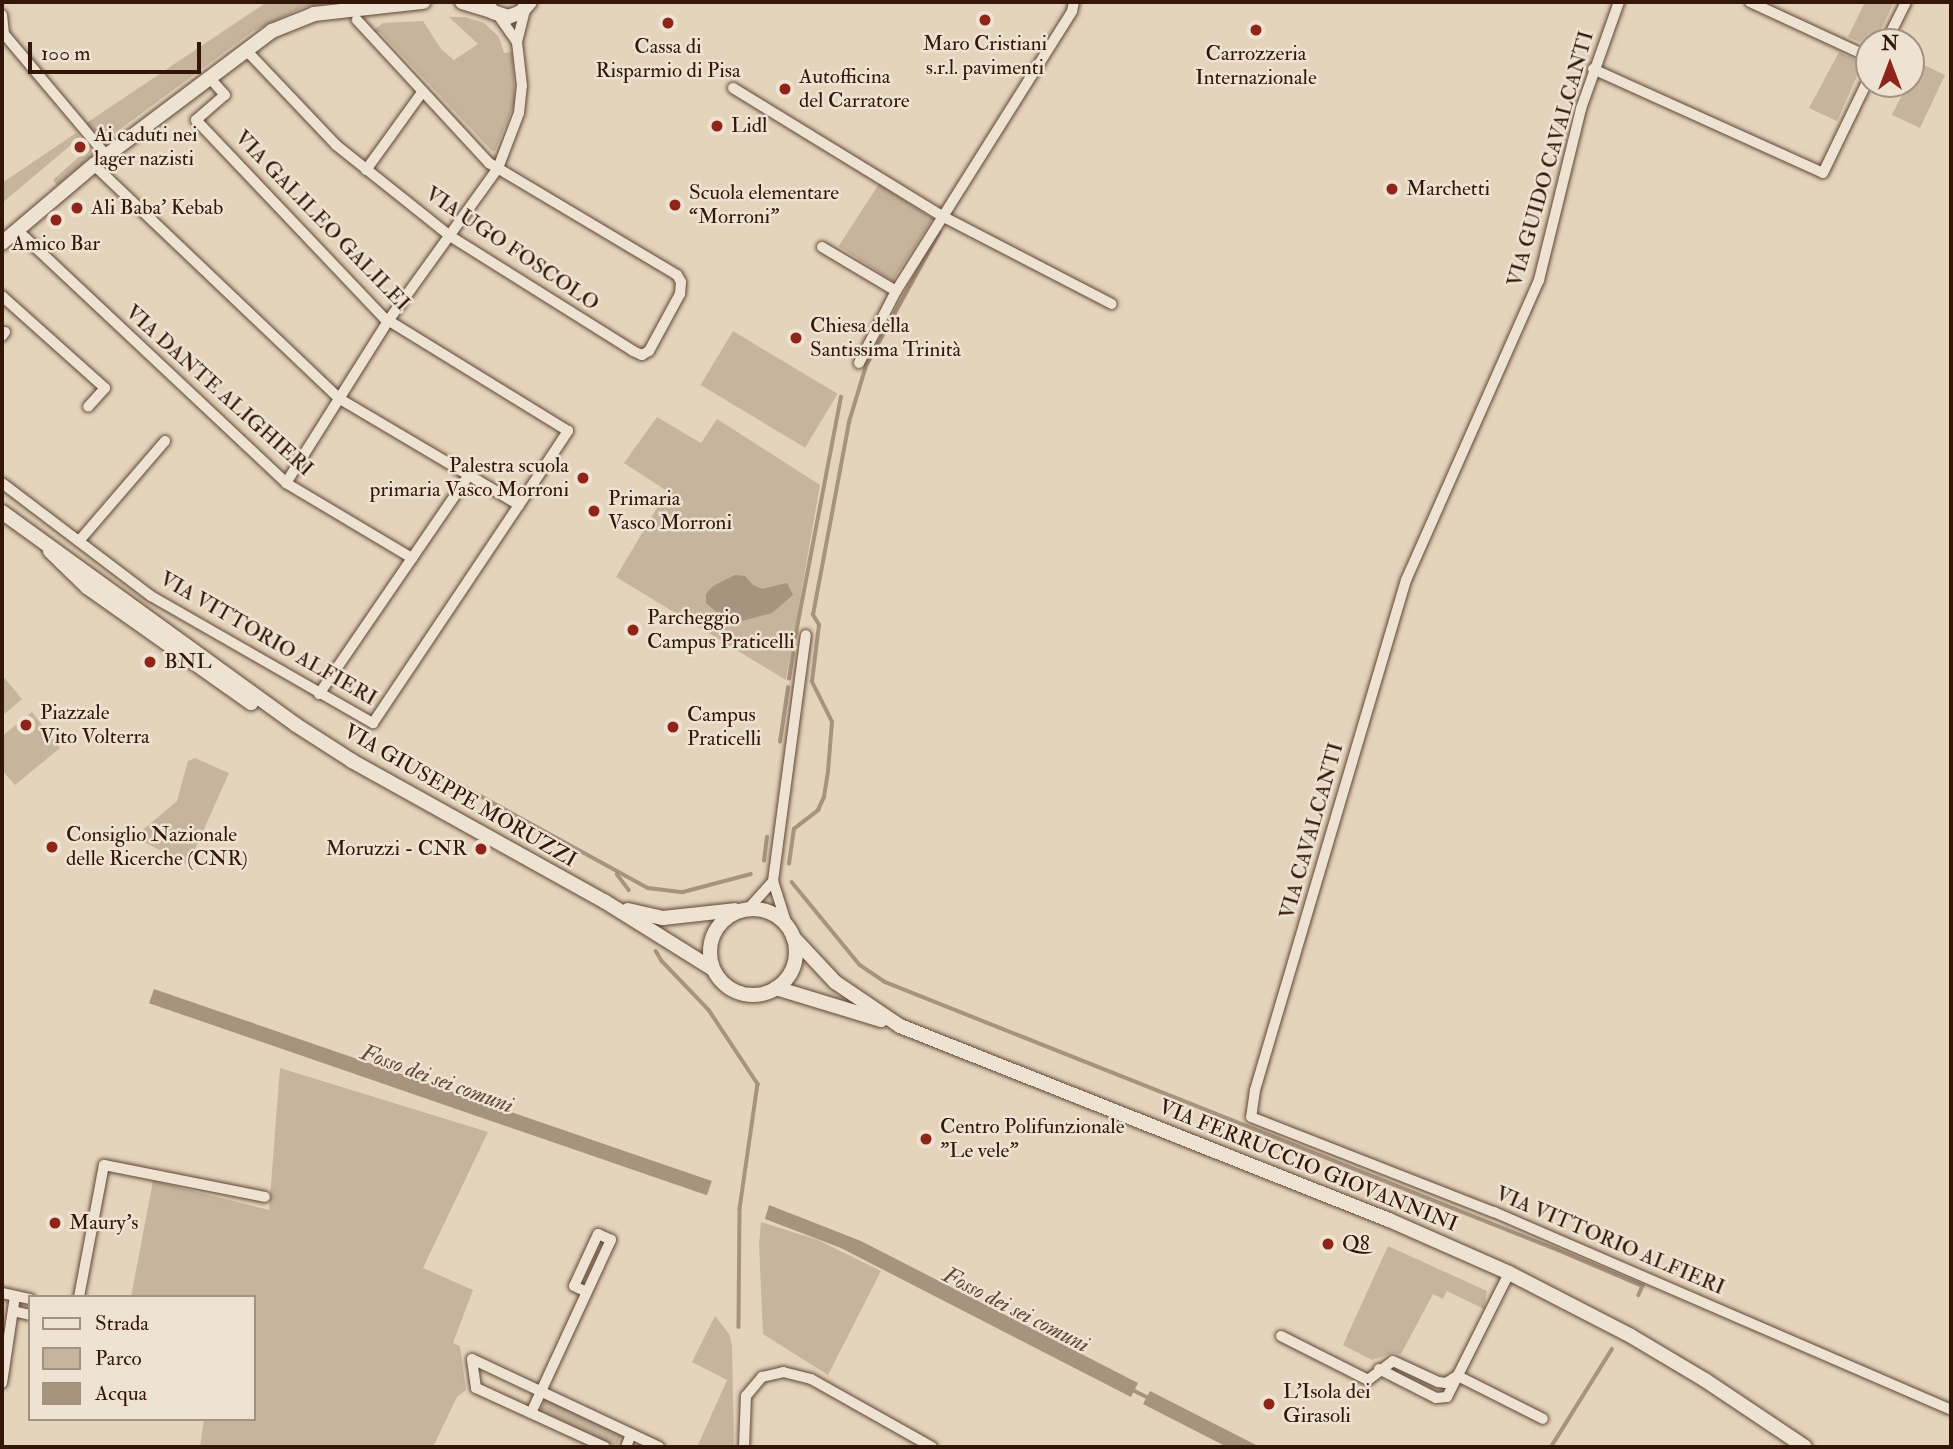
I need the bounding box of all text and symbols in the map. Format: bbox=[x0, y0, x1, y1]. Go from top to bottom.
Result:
marker: Maro Cristiani s.r.l. pavimenti bbox=[977, 12, 993, 28]
marker: Cassa di Risparmio di Pisa bbox=[660, 15, 676, 31]
marker: Carrozzeria Internazionale bbox=[1248, 22, 1264, 38]
scale bar bbox=[32, 28, 205, 72]
street label: VIA GUIDO CAVALCANTI bbox=[1502, 28, 1600, 290]
north arrow bbox=[1855, 28, 1925, 98]
place label: Maro Cristiani s.r.l. pavimenti bbox=[923, 31, 1047, 81]
text: N bbox=[1881, 32, 1899, 56]
place label: Cassa di Risparmio di Pisa bbox=[595, 34, 741, 84]
text: 100 m bbox=[41, 40, 91, 67]
place label: Carrozzeria Internazionale bbox=[1195, 41, 1317, 91]
place label: Autofficina del Carratore bbox=[799, 64, 910, 114]
marker: Autofficina del Carratore bbox=[777, 81, 793, 97]
place label: Lidl bbox=[731, 113, 767, 139]
marker: Lidl bbox=[709, 118, 725, 134]
place label: Ai caduti nei lager nazisti bbox=[94, 122, 198, 172]
street label: VIA GALILEO GALILEI bbox=[229, 126, 415, 316]
marker: Ai caduti nei lager nazisti bbox=[72, 139, 88, 155]
place label: Marchetti bbox=[1406, 176, 1490, 202]
place label: Scuola elementare “Morroni” bbox=[689, 180, 839, 230]
street label: VIA UGO FOSCOLO bbox=[420, 181, 604, 317]
marker: Marchetti bbox=[1384, 181, 1400, 197]
place label: Ali Baba' Kebab bbox=[91, 195, 223, 221]
marker: Scuola elementare “Morroni” bbox=[667, 197, 683, 213]
marker: Ali Baba' Kebab bbox=[69, 200, 85, 216]
marker: Amico Bar bbox=[48, 212, 64, 228]
place label: Amico Bar bbox=[12, 231, 100, 257]
street label: VIA DANTE ALIGHIERI bbox=[120, 300, 318, 482]
place label: Chiesa della Santissima Trinità bbox=[810, 313, 961, 363]
marker: Chiesa della Santissima Trinità bbox=[788, 330, 804, 346]
place label: Palestra scuola primaria Vasco Morroni bbox=[370, 453, 569, 503]
marker: Palestra scuola primaria Vasco Morroni bbox=[575, 470, 591, 486]
place label: Primaria Vasco Morroni bbox=[608, 486, 732, 536]
marker: Primaria Vasco Morroni bbox=[586, 503, 602, 519]
street label: VIA VITTORIO ALFIERI bbox=[155, 566, 381, 712]
place label: Parcheggio Campus Praticelli bbox=[647, 605, 795, 655]
marker: Parcheggio Campus Praticelli bbox=[625, 622, 641, 638]
place label: BNL bbox=[164, 649, 212, 675]
marker: BNL bbox=[142, 654, 158, 670]
place label: Piazzale Vito Volterra bbox=[40, 700, 150, 750]
place label: Campus Praticelli bbox=[687, 702, 761, 752]
marker: Piazzale Vito Volterra bbox=[18, 717, 34, 733]
street label: VIA GIUSEPPE MORUZZI bbox=[339, 719, 581, 873]
marker: Campus Praticelli bbox=[665, 719, 681, 735]
street label: VIA CAVALCANTI bbox=[1275, 740, 1349, 922]
place label: Consiglio Nazionale delle Ricerche (CNR) bbox=[66, 822, 248, 872]
place label: Moruzzi - CNR bbox=[325, 836, 467, 862]
marker: Consiglio Nazionale delle Ricerche (CNR) bbox=[44, 839, 60, 855]
marker: Moruzzi - CNR bbox=[473, 841, 489, 857]
water label: Fosso dei sei comuni bbox=[357, 1039, 517, 1119]
street label: VIA FERRUCCIO GIOVANNINI bbox=[1155, 1094, 1461, 1238]
place label: Centro Polifunzionale "Le vele" bbox=[940, 1114, 1124, 1164]
marker: Centro Polifunzionale "Le vele" bbox=[918, 1131, 934, 1147]
street label: VIA VITTORIO ALFIERI bbox=[1492, 1181, 1728, 1301]
place label: Maury's bbox=[69, 1210, 138, 1236]
marker: Maury's bbox=[47, 1215, 63, 1231]
place label: Q8 bbox=[1342, 1231, 1370, 1257]
marker: Q8 bbox=[1320, 1236, 1336, 1252]
water label: Fosso dei sei comuni bbox=[938, 1261, 1094, 1359]
legend bbox=[28, 1295, 256, 1421]
text: Strada bbox=[95, 1310, 149, 1337]
text: Parco bbox=[95, 1345, 142, 1372]
place label: L’Isola dei Girasoli bbox=[1283, 1379, 1371, 1429]
text: Acqua bbox=[95, 1380, 147, 1407]
marker: L’Isola dei Girasoli bbox=[1261, 1396, 1277, 1412]

